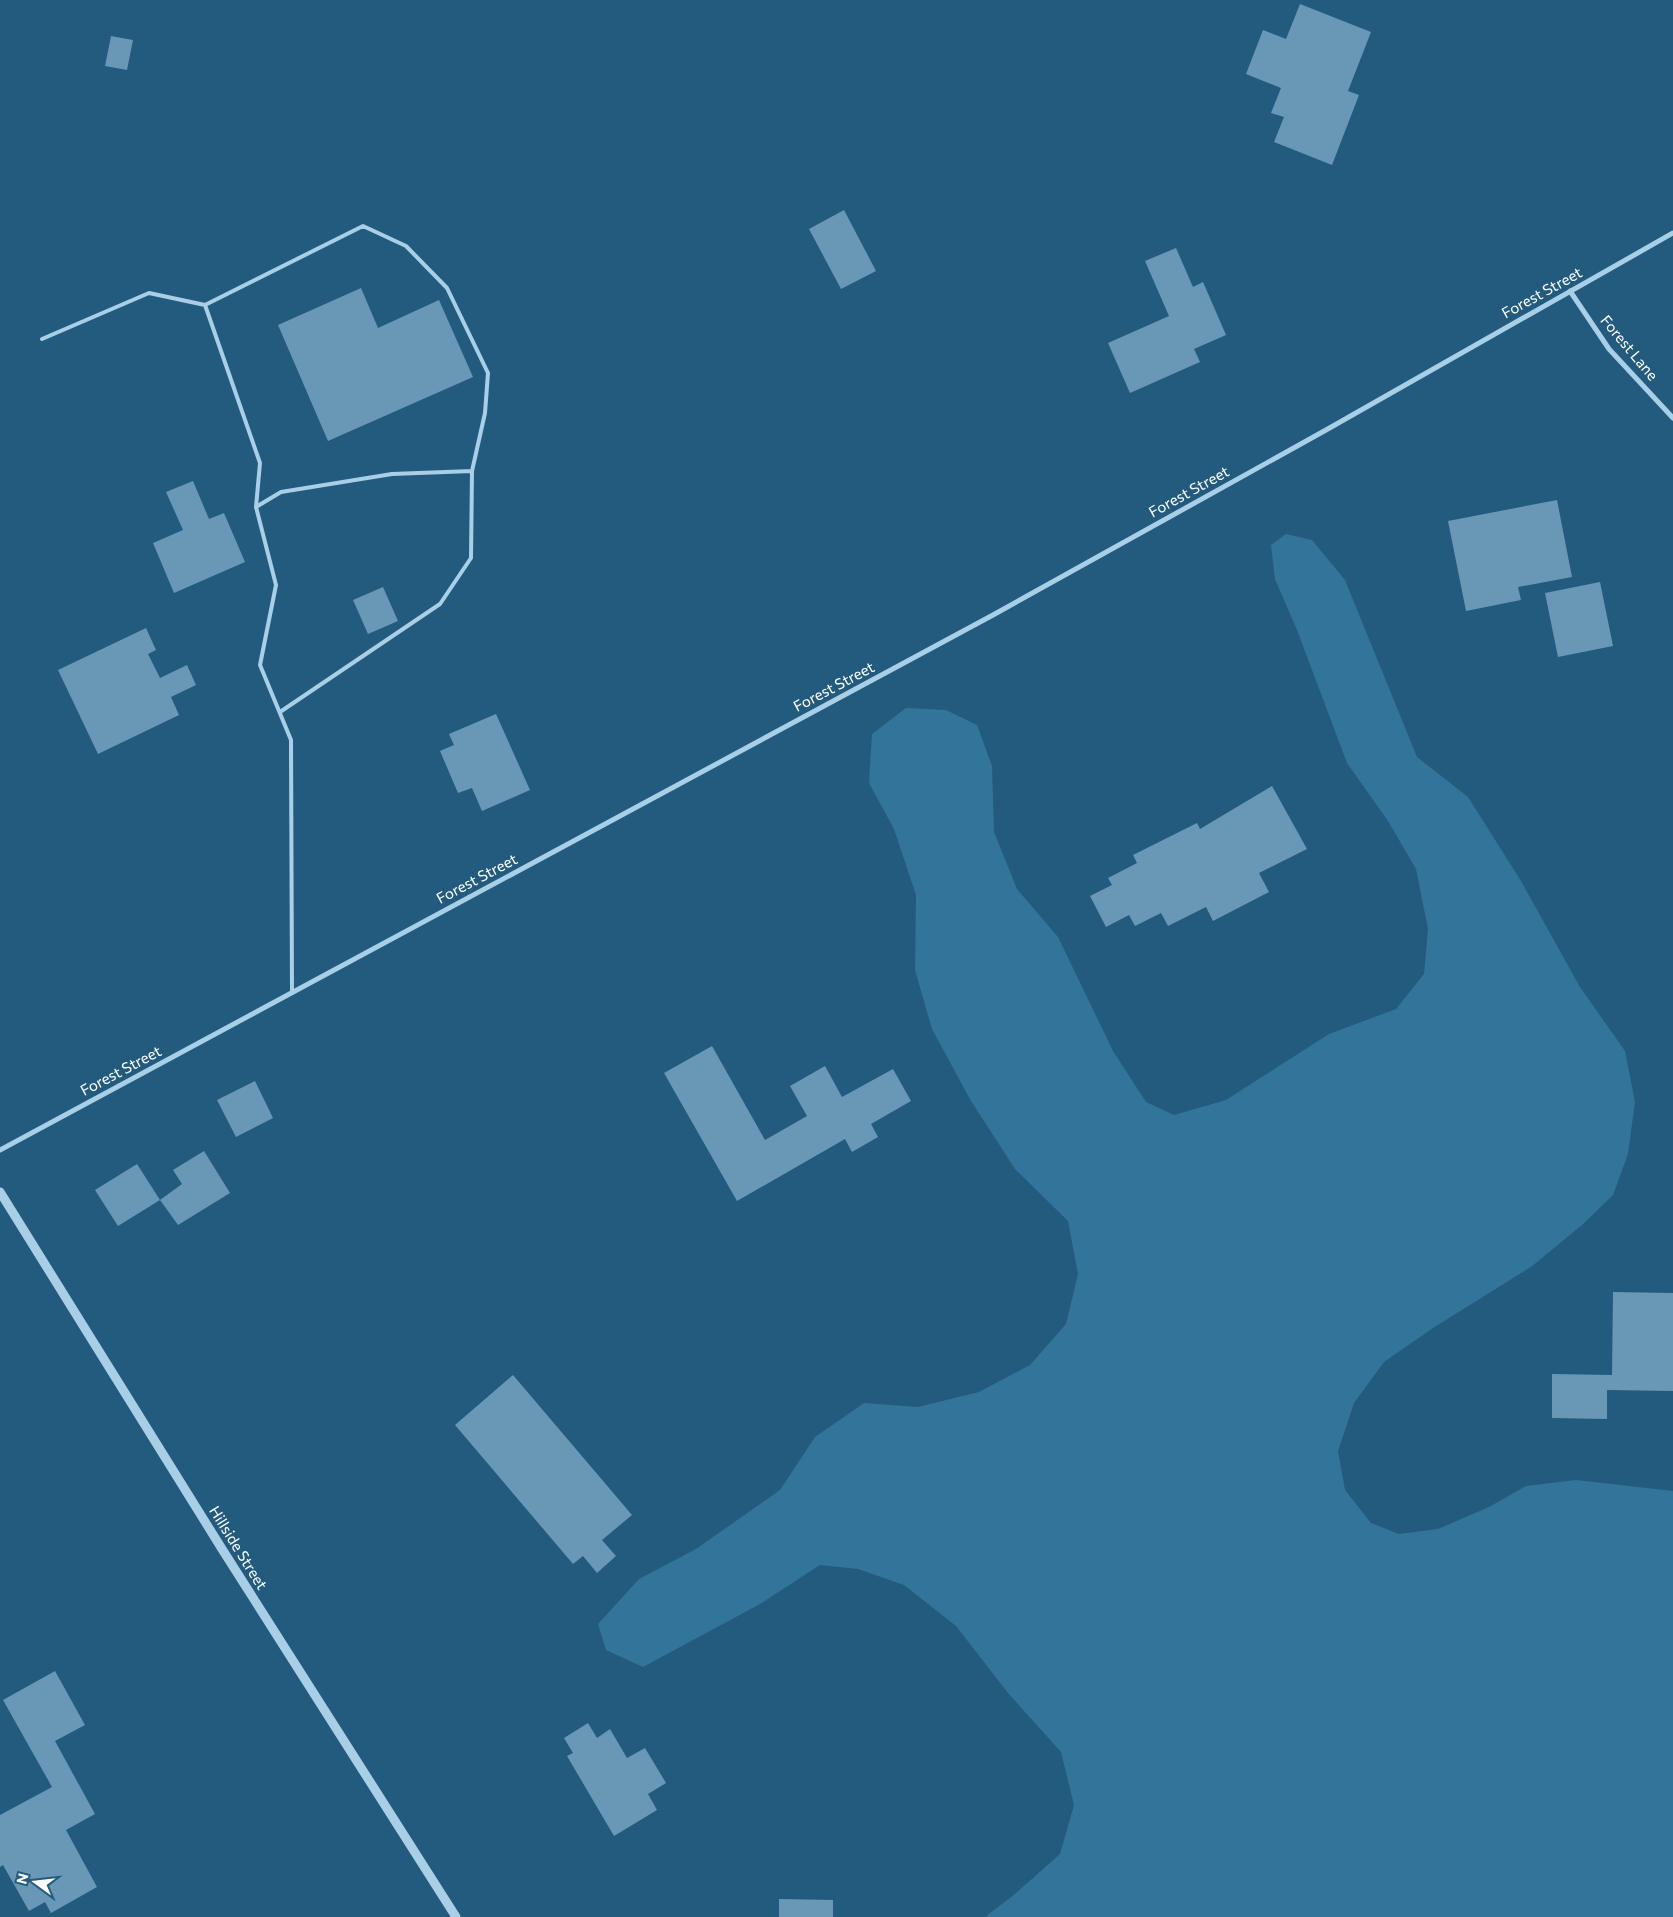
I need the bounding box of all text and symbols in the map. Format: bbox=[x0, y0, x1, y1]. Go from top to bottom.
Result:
street label: Forest Street bbox=[1498, 263, 1585, 322]
street label: Forest Lane bbox=[1597, 311, 1662, 384]
street label: Forest Street bbox=[1145, 462, 1232, 521]
street label: Forest Street bbox=[790, 657, 877, 715]
street label: Forest Street bbox=[433, 849, 520, 907]
street label: Forest Street bbox=[77, 1041, 164, 1099]
street label: Hillside Street bbox=[206, 1502, 272, 1593]
north arrow bbox=[10, 1857, 60, 1907]
text: N bbox=[12, 1871, 32, 1886]

